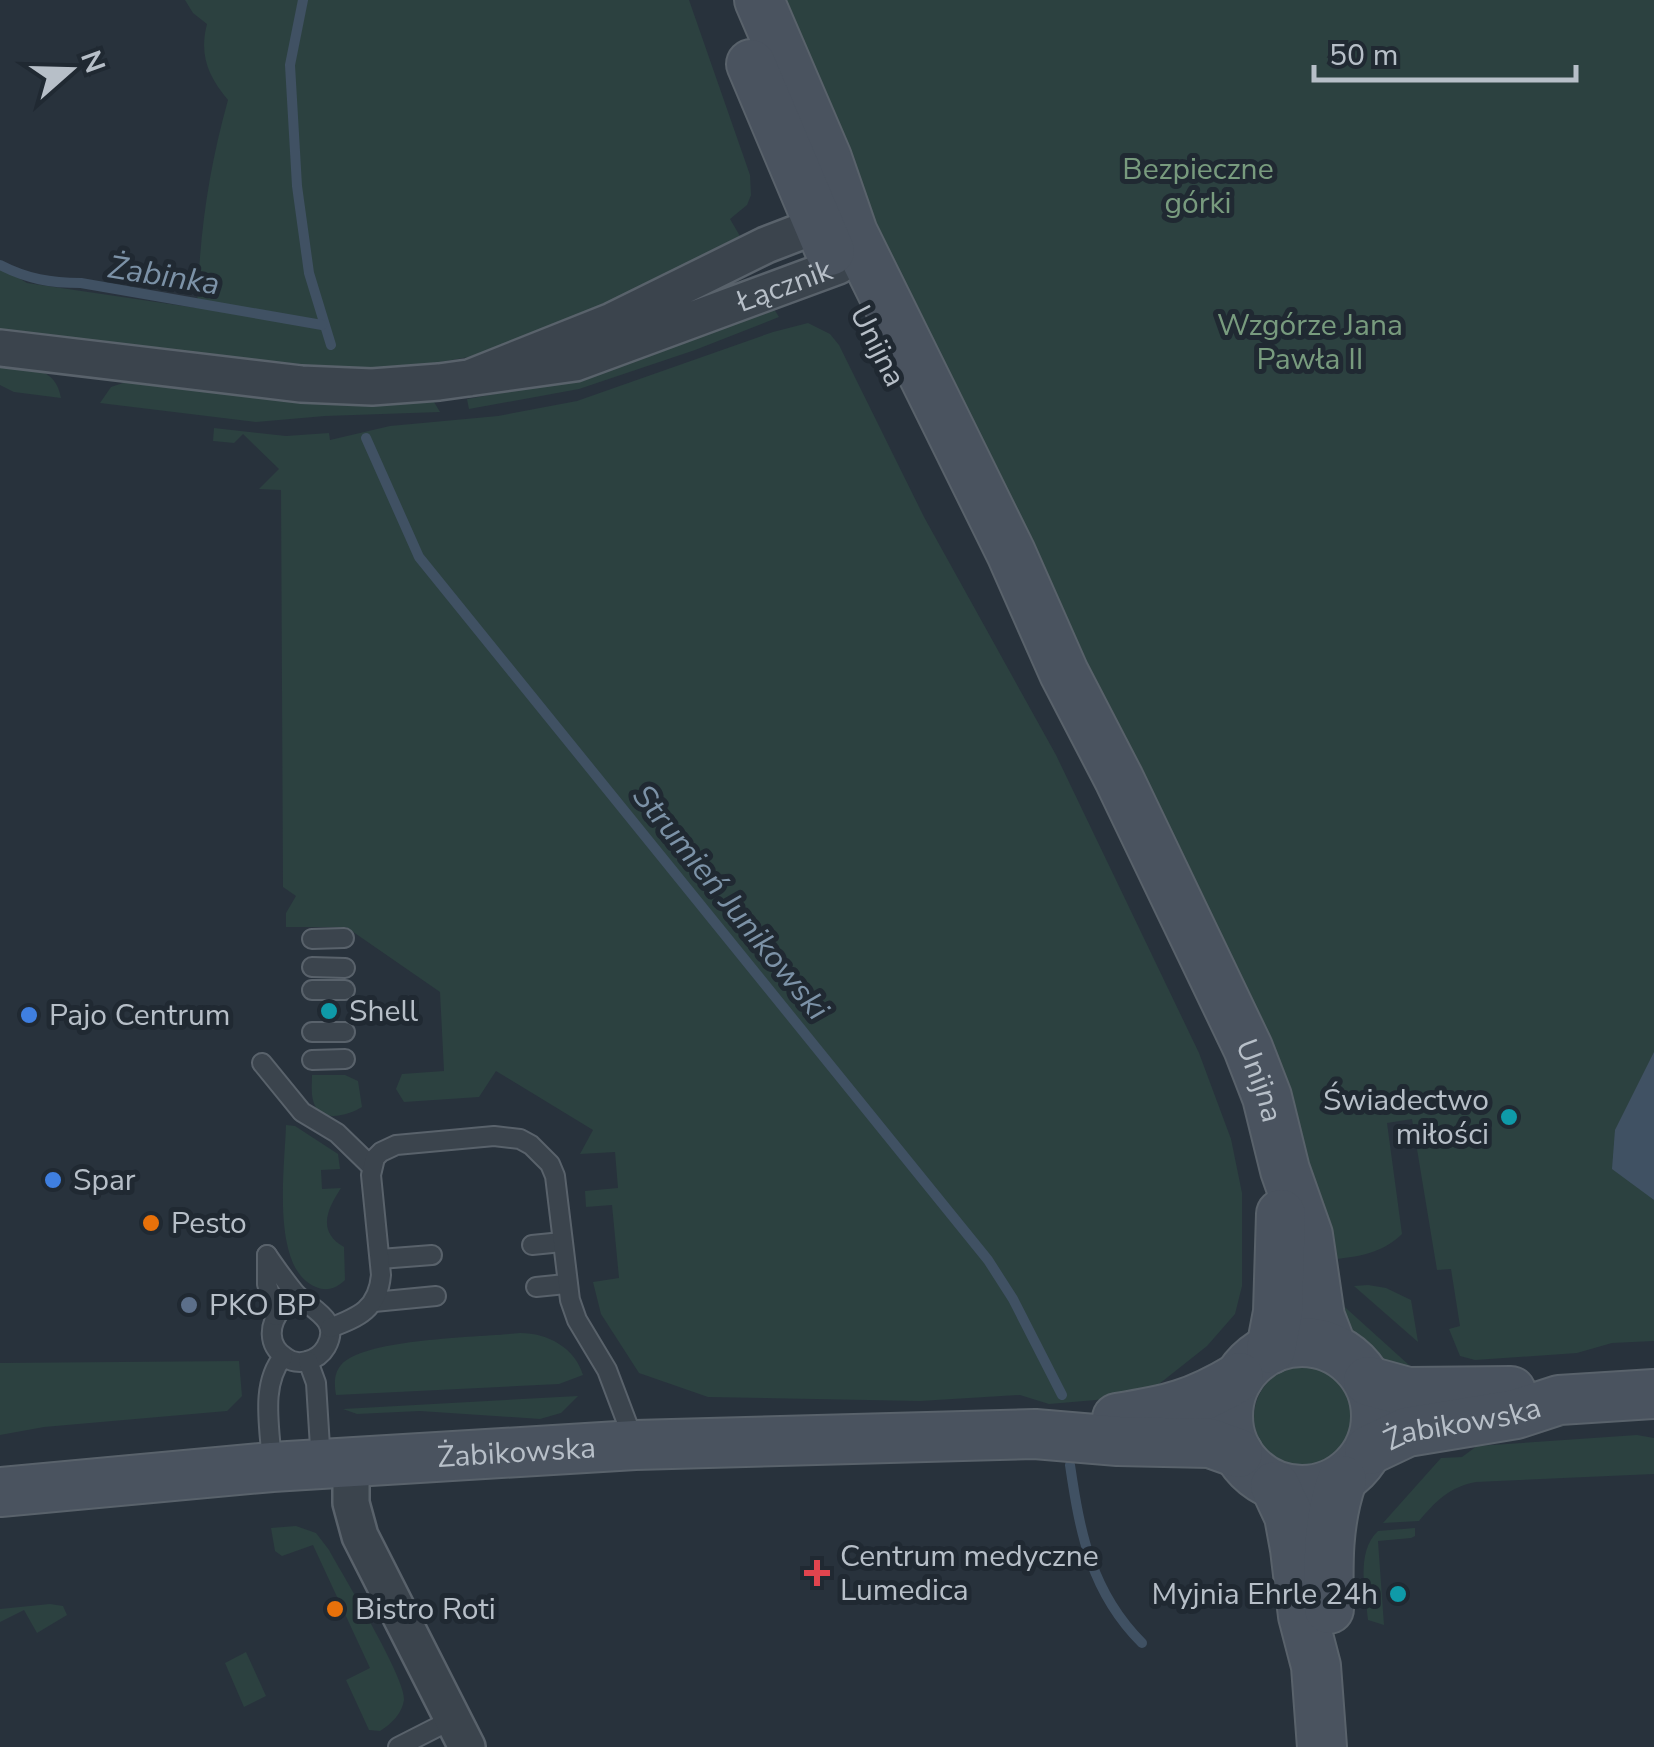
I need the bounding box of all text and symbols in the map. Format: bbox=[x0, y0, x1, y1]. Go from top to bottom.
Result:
north arrow bbox=[20, 20, 120, 120]
scale bar bbox=[1314, 20, 1576, 82]
text: 50 m bbox=[1329, 35, 1398, 76]
text: N bbox=[71, 45, 114, 78]
park label: Bezpieczne górki bbox=[1122, 149, 1274, 224]
water label: Żabinka bbox=[105, 245, 223, 306]
street label: Łącznik bbox=[730, 249, 839, 323]
street label: Unijna bbox=[840, 299, 915, 394]
park label: Wzgórze Jana Pawła II bbox=[1217, 305, 1403, 380]
water label: Strumień Junikowski bbox=[622, 776, 839, 1029]
place label: Shell bbox=[349, 991, 418, 1032]
place label: Pajo Centrum bbox=[49, 995, 231, 1036]
marker: Shell bbox=[318, 1000, 340, 1022]
marker: Pajo Centrum bbox=[18, 1004, 40, 1026]
street label: Unijna bbox=[1225, 1033, 1292, 1126]
place label: Świadectwo miłości bbox=[1323, 1080, 1489, 1155]
marker: Świadectwo miłości bbox=[1498, 1106, 1520, 1128]
place label: Spar bbox=[73, 1160, 136, 1201]
marker: Spar bbox=[42, 1169, 64, 1191]
place label: Pesto bbox=[171, 1203, 247, 1244]
marker: Pesto bbox=[140, 1212, 162, 1234]
place label: PKO BP bbox=[209, 1285, 316, 1326]
marker: PKO BP bbox=[178, 1294, 200, 1316]
street label: Żabikowska bbox=[1377, 1387, 1546, 1461]
street label: Żabikowska bbox=[436, 1427, 597, 1478]
place label: Centrum medyczne Lumedica bbox=[840, 1536, 1099, 1611]
marker: Centrum medyczne Lumedica bbox=[804, 1560, 830, 1586]
place label: Myjnia Ehrle 24h bbox=[1152, 1574, 1378, 1615]
marker: Myjnia Ehrle 24h bbox=[1387, 1583, 1409, 1605]
place label: Bistro Roti bbox=[355, 1589, 496, 1630]
marker: Bistro Roti bbox=[324, 1598, 346, 1620]

